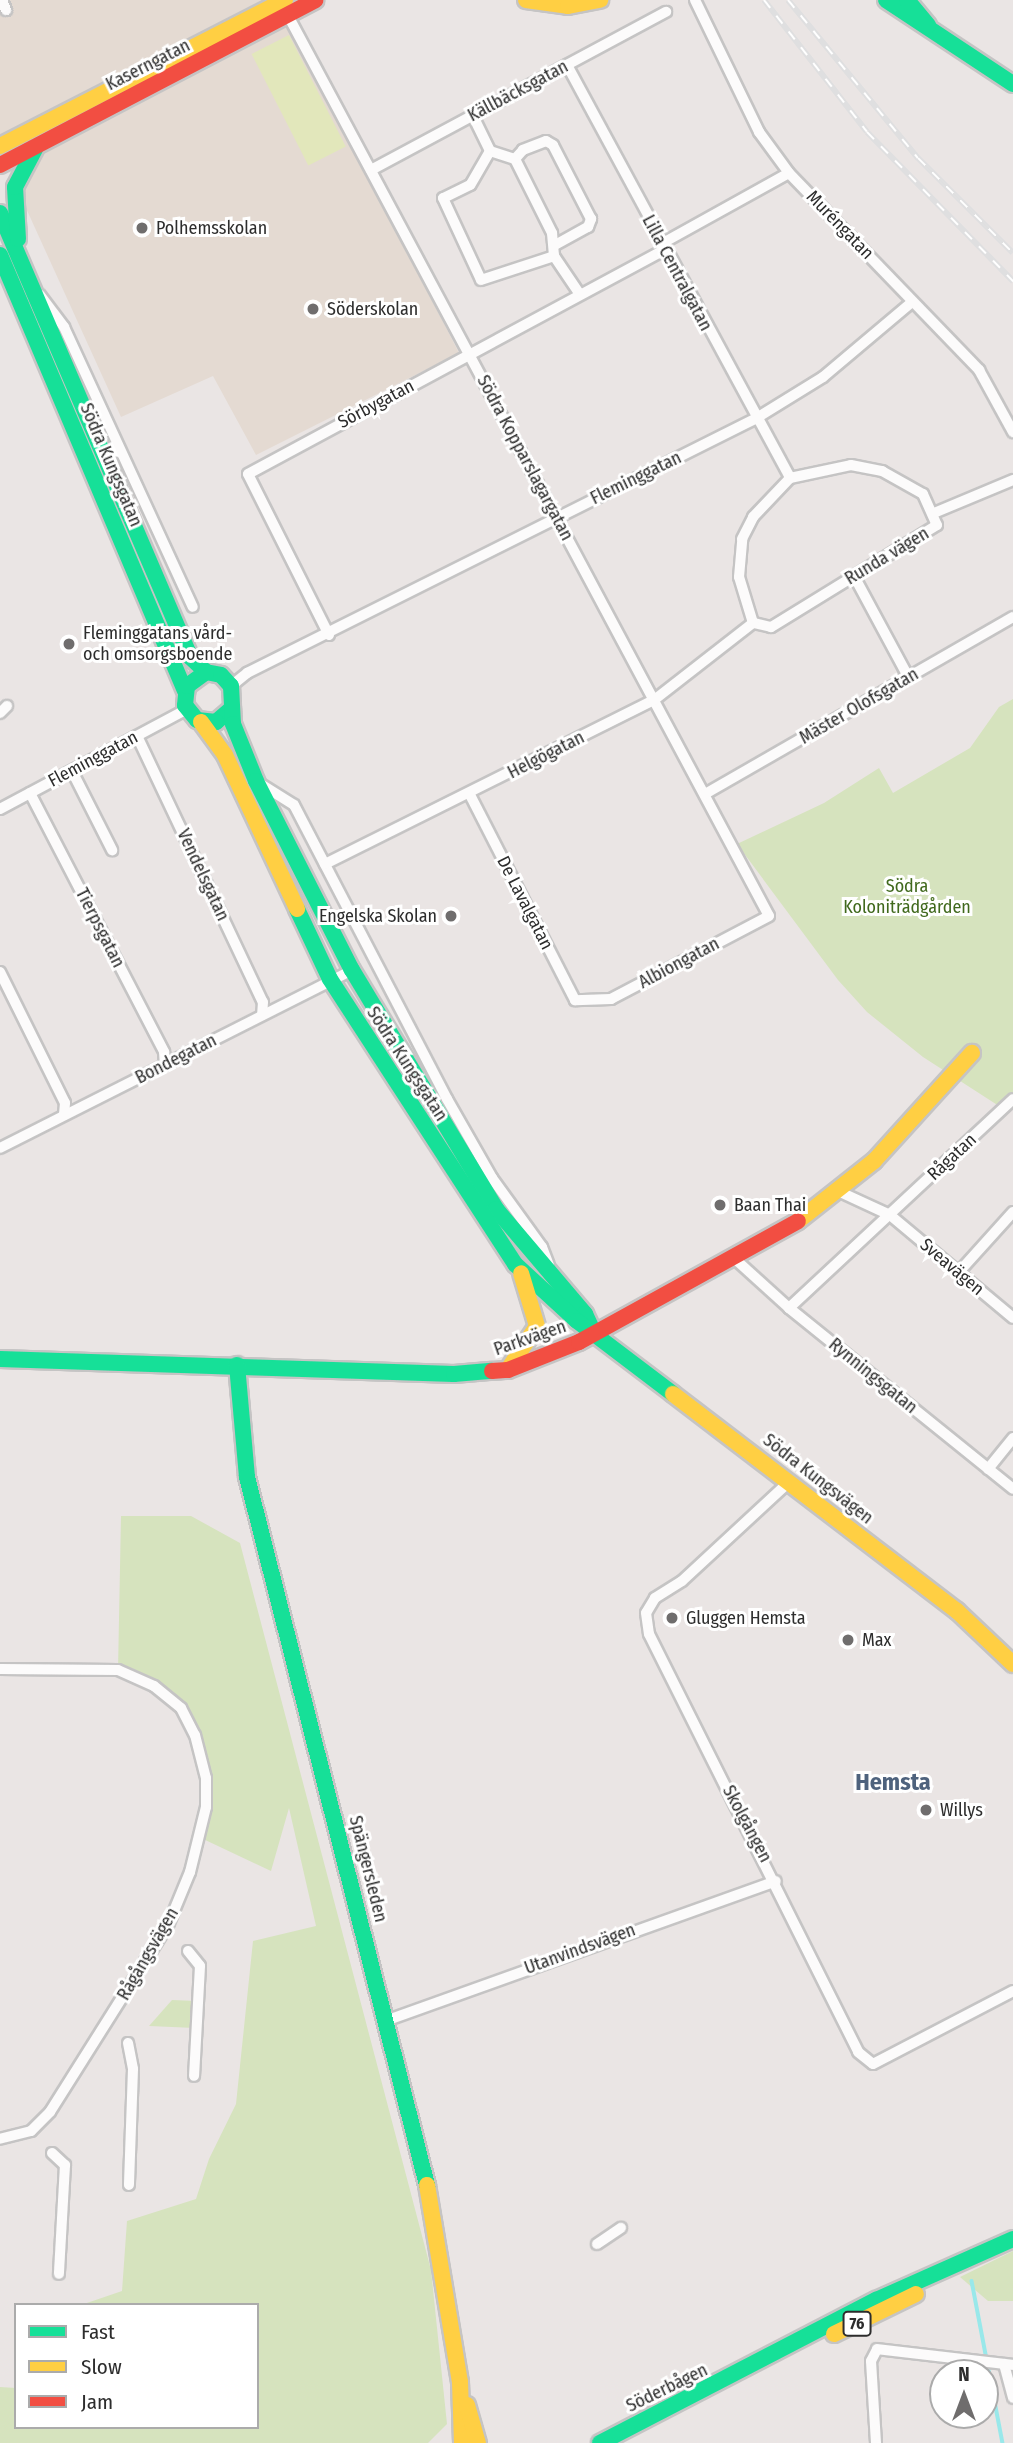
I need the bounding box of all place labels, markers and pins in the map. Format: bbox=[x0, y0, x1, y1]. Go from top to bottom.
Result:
place label: Polhemsskolan bbox=[156, 217, 267, 239]
marker: Polhemsskolan bbox=[134, 220, 150, 236]
place label: Söderskolan bbox=[327, 298, 418, 320]
marker: Söderskolan bbox=[305, 301, 321, 317]
place label: Fleminggatans vård- och omsorgsboende bbox=[83, 623, 232, 666]
marker: Fleminggatans vård- och omsorgsboende bbox=[61, 636, 77, 652]
place label: Engelska Skolan bbox=[319, 905, 437, 927]
marker: Engelska Skolan bbox=[443, 908, 459, 924]
place label: Baan Thai bbox=[734, 1194, 806, 1216]
marker: Baan Thai bbox=[712, 1197, 728, 1213]
place label: Gluggen Hemsta bbox=[686, 1607, 806, 1629]
marker: Gluggen Hemsta bbox=[664, 1610, 680, 1626]
place label: Max bbox=[862, 1629, 892, 1651]
marker: Max bbox=[840, 1632, 856, 1648]
place label: Willys bbox=[940, 1799, 983, 1821]
marker: Willys bbox=[918, 1802, 934, 1818]

